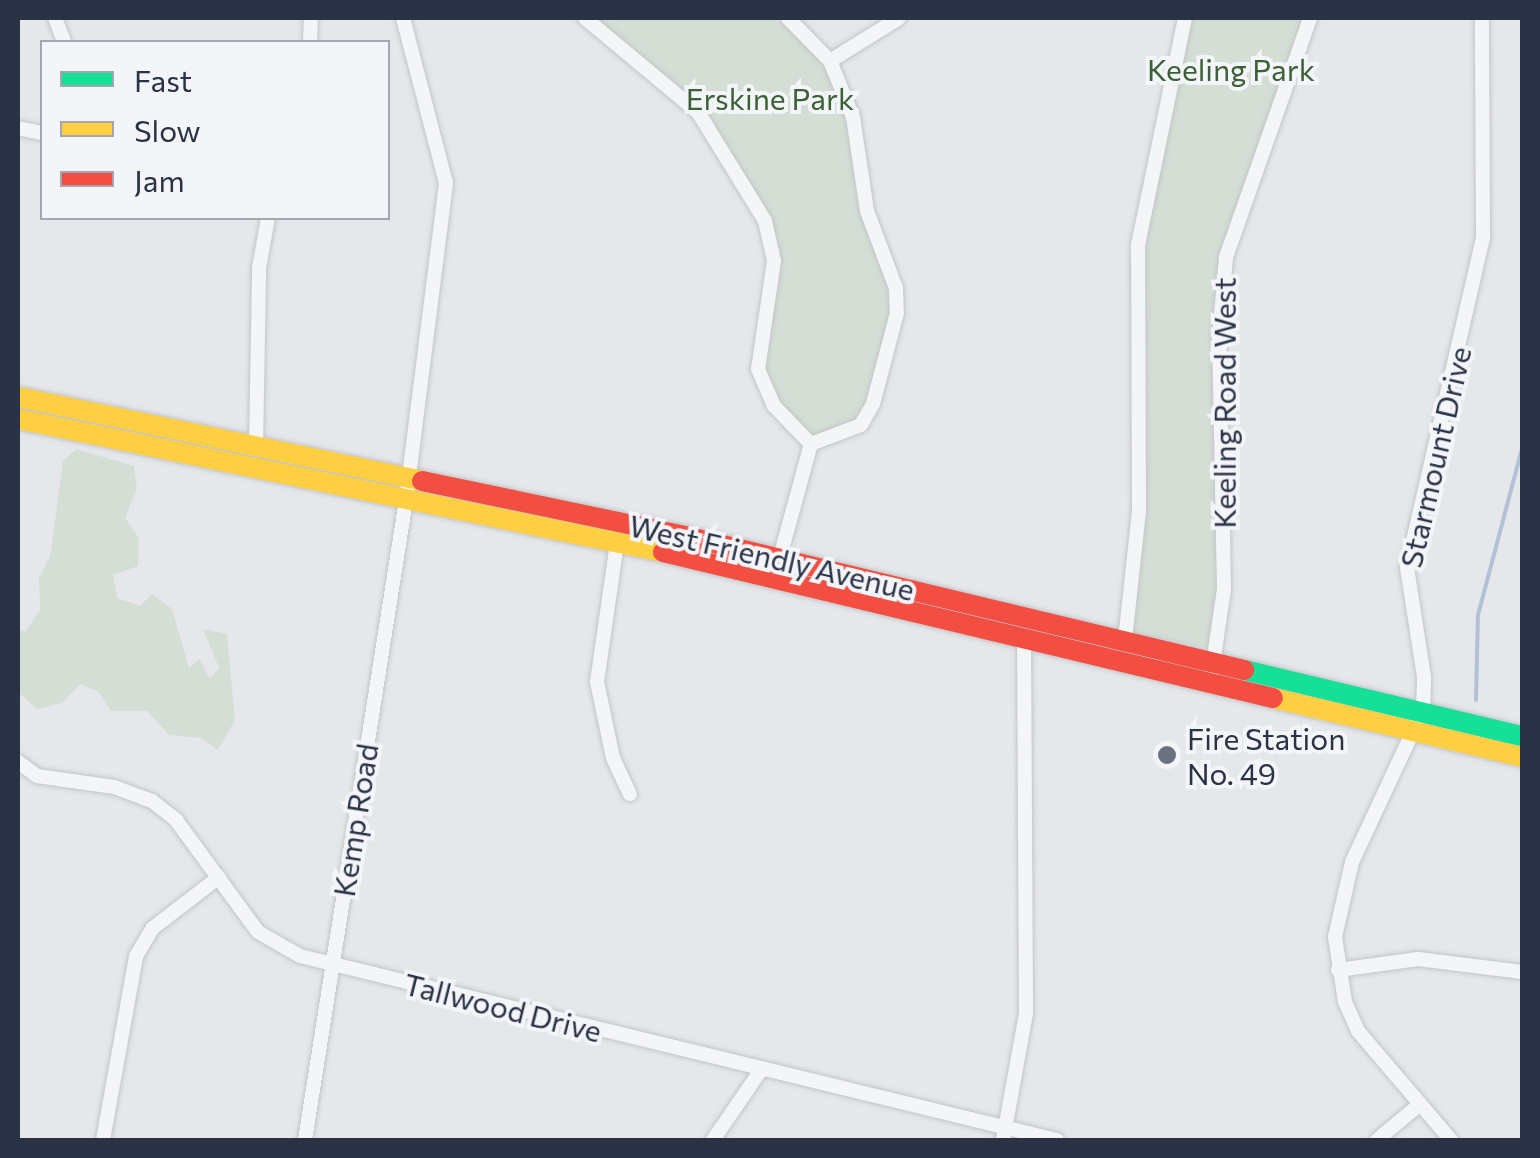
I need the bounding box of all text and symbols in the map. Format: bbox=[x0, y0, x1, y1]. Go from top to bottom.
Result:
legend bbox=[40, 40, 390, 220]
park label: Keeling Park bbox=[1147, 51, 1315, 87]
text: Fast bbox=[134, 61, 192, 98]
park label: Erskine Park bbox=[686, 80, 854, 116]
text: Slow bbox=[134, 111, 201, 148]
text: Jam bbox=[134, 161, 185, 198]
street label: Keeling Road West bbox=[1206, 277, 1242, 529]
street label: Starmount Drive bbox=[1392, 343, 1478, 571]
street label: West Friendly Avenue bbox=[626, 507, 918, 607]
place label: Fire Station No. 49 bbox=[1187, 720, 1345, 790]
street label: Kemp Road bbox=[325, 741, 385, 899]
marker: Fire Station No. 49 bbox=[1156, 744, 1178, 766]
street label: Tallwood Drive bbox=[400, 965, 606, 1049]

